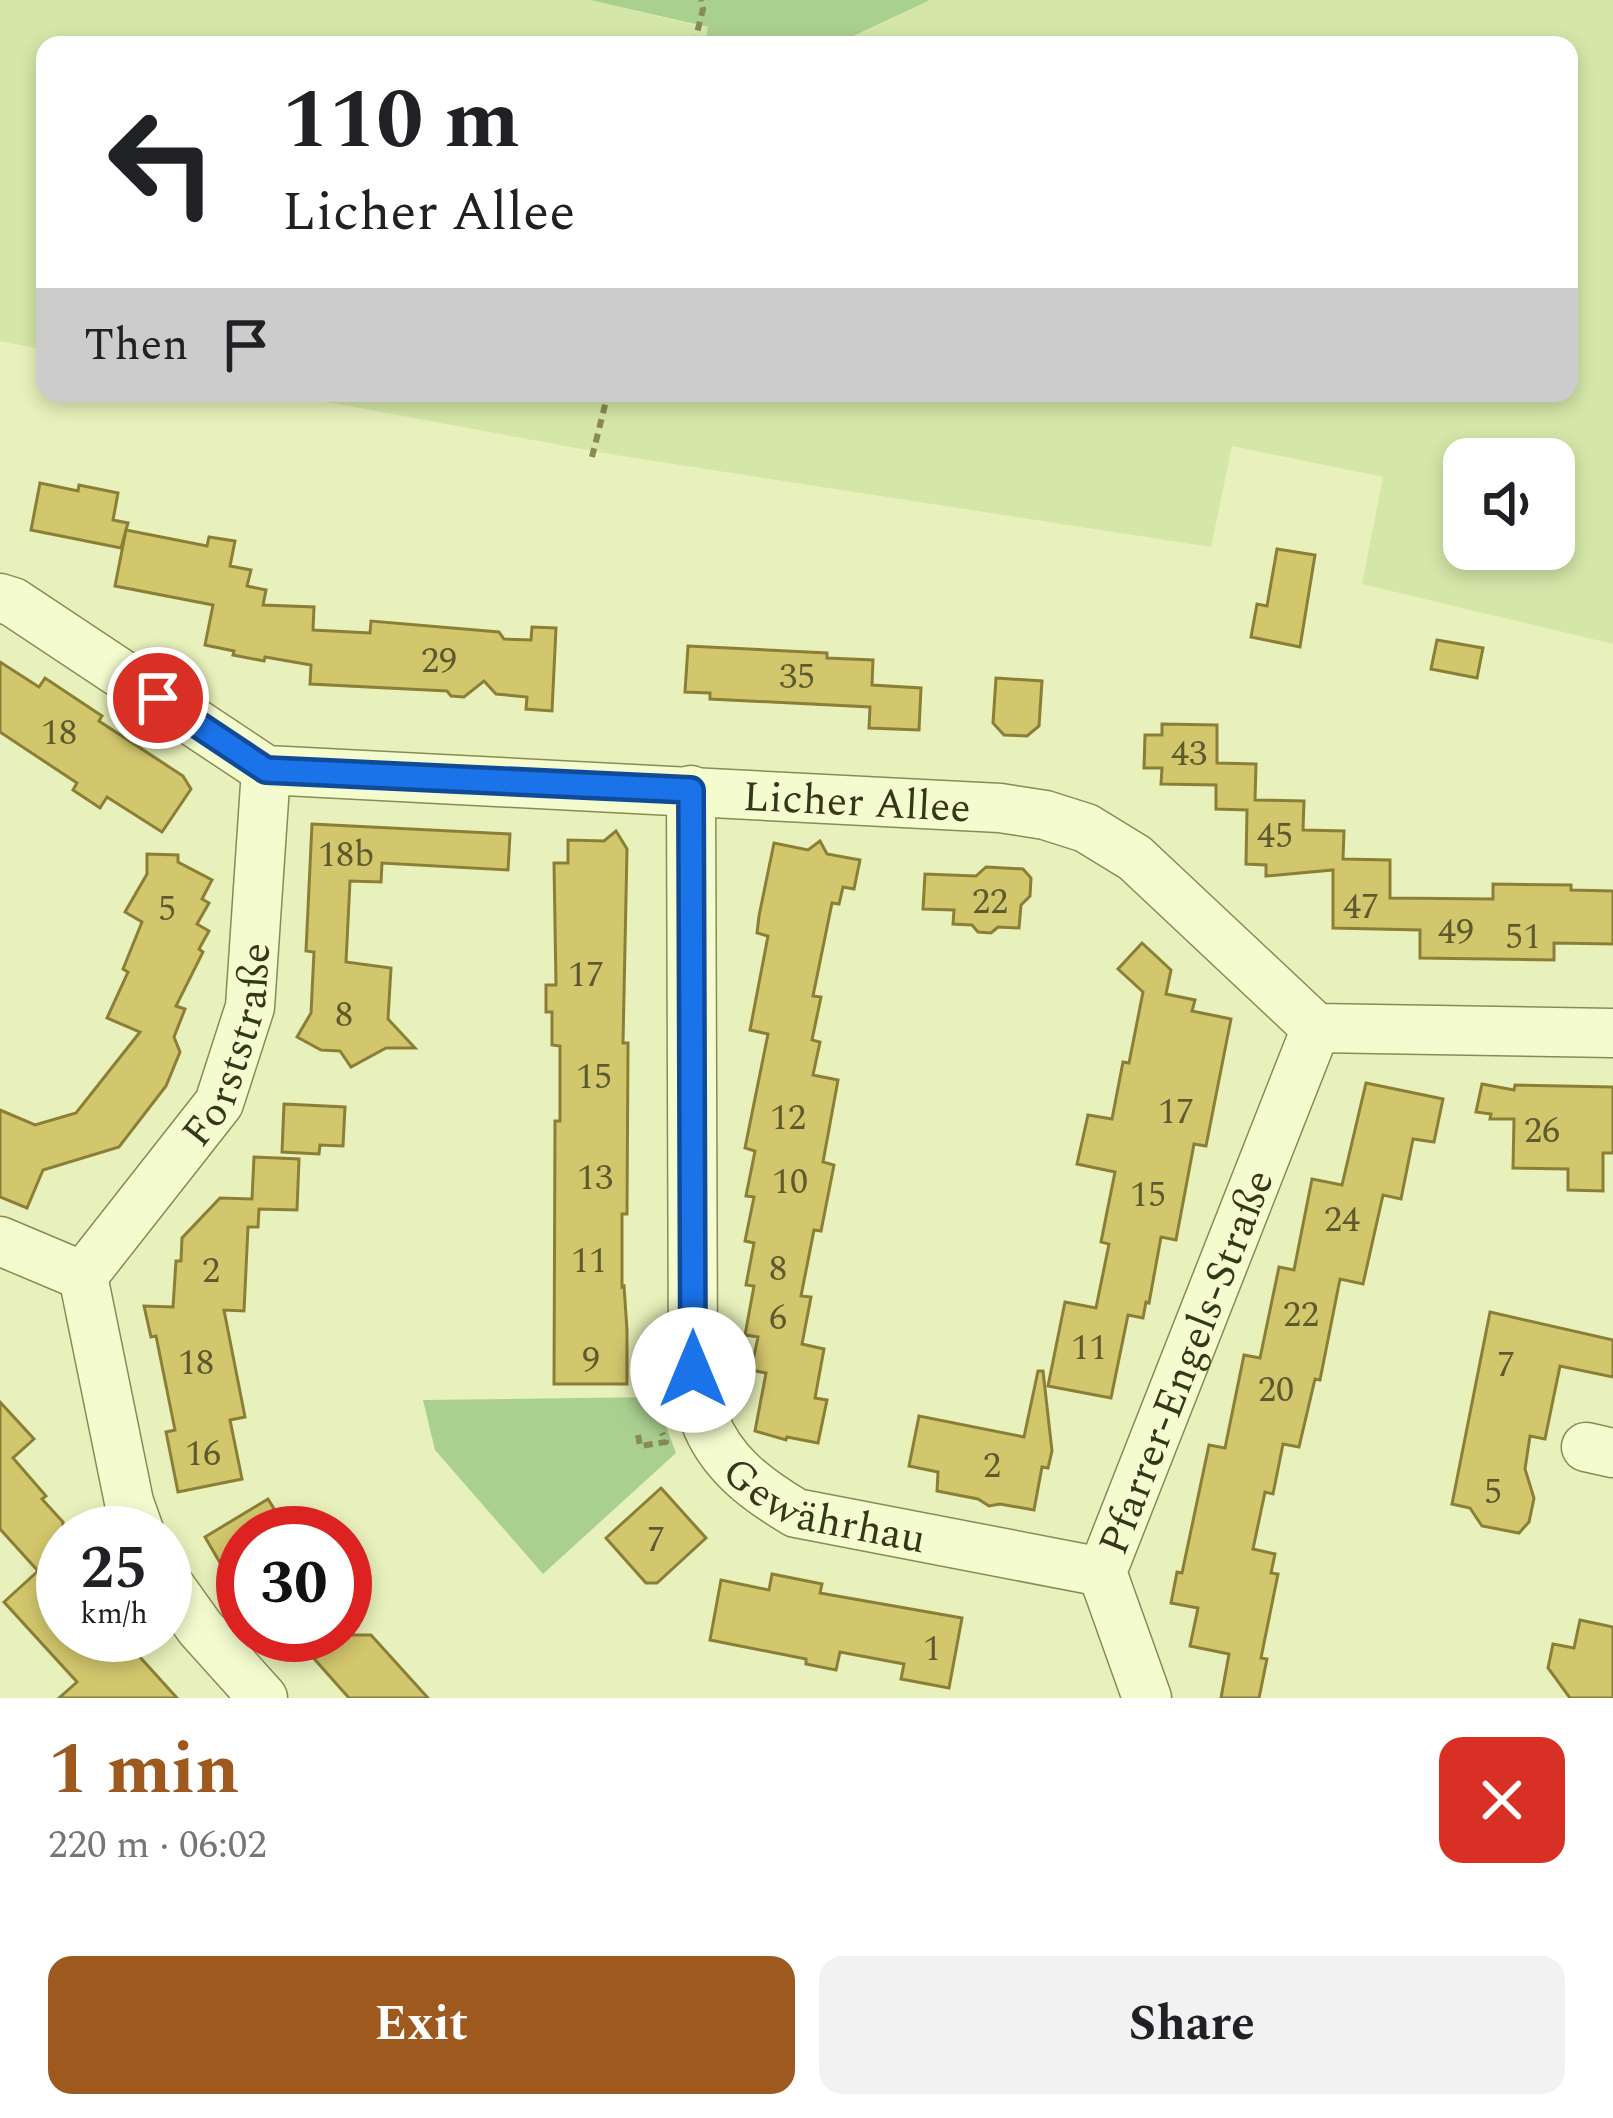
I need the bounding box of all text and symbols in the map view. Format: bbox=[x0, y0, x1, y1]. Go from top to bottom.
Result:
text: 110 m bbox=[282, 57, 520, 185]
icon: left bbox=[84, 84, 240, 240]
text: Licher Allee bbox=[282, 172, 575, 254]
text: Then bbox=[84, 311, 189, 380]
icon: arrive bbox=[213, 312, 279, 378]
map controls bbox=[1443, 438, 1575, 570]
button: sound bbox=[1443, 438, 1575, 570]
house number: 29 bbox=[421, 634, 457, 689]
pin bbox=[107, 647, 209, 749]
house number: 35 bbox=[779, 650, 815, 705]
icon: arrive bbox=[125, 665, 191, 731]
house number: 18 bbox=[41, 706, 77, 761]
house number: 43 bbox=[1171, 727, 1207, 782]
street label: Licher Allee bbox=[741, 766, 972, 840]
house number: 45 bbox=[1257, 809, 1293, 864]
house number: 18b bbox=[318, 828, 374, 883]
house number: 22 bbox=[972, 875, 1008, 930]
house number: 47 bbox=[1343, 880, 1379, 935]
house number: 5 bbox=[158, 882, 176, 937]
house number: 49 bbox=[1438, 905, 1474, 960]
house number: 51 bbox=[1505, 910, 1541, 965]
street label: Forststraße bbox=[167, 941, 288, 1161]
house number: 17 bbox=[568, 948, 604, 1003]
house number: 8 bbox=[335, 988, 353, 1043]
house number: 15 bbox=[576, 1050, 612, 1105]
house number: 17 bbox=[1158, 1085, 1194, 1140]
house number: 12 bbox=[770, 1091, 806, 1146]
house number: 26 bbox=[1524, 1104, 1560, 1159]
house number: 13 bbox=[577, 1151, 613, 1206]
house number: 10 bbox=[772, 1155, 808, 1210]
street label: Pfarrer-Engels-Straße bbox=[1083, 1161, 1291, 1564]
house number: 15 bbox=[1130, 1168, 1166, 1223]
house number: 24 bbox=[1324, 1193, 1360, 1248]
house number: 11 bbox=[571, 1234, 607, 1289]
house number: 8 bbox=[769, 1242, 787, 1297]
house number: 2 bbox=[202, 1244, 220, 1299]
house number: 22 bbox=[1283, 1288, 1319, 1343]
house number: 6 bbox=[769, 1291, 787, 1346]
position arrow bbox=[630, 1307, 756, 1433]
house number: 11 bbox=[1071, 1321, 1107, 1376]
house number: 9 bbox=[582, 1333, 600, 1388]
house number: 18 bbox=[178, 1336, 214, 1391]
house number: 7 bbox=[1497, 1338, 1515, 1393]
house number: 20 bbox=[1258, 1363, 1294, 1418]
house number: 16 bbox=[185, 1427, 221, 1482]
house number: 2 bbox=[983, 1439, 1001, 1494]
street label: Gewährhau bbox=[707, 1442, 931, 1571]
house number: 5 bbox=[1484, 1465, 1502, 1520]
speed limit sign: 30 bbox=[216, 1506, 372, 1662]
house number: 7 bbox=[647, 1513, 665, 1568]
text: 25 bbox=[80, 1523, 148, 1615]
text: km/h bbox=[80, 1591, 148, 1637]
house number: 1 bbox=[923, 1622, 941, 1677]
text: 1 min bbox=[48, 1716, 240, 1825]
button: close bbox=[1439, 1737, 1565, 1863]
text: 220 m · 06:02 bbox=[48, 1816, 267, 1875]
button: Exit bbox=[48, 1956, 795, 2094]
button: Share bbox=[819, 1956, 1565, 2094]

